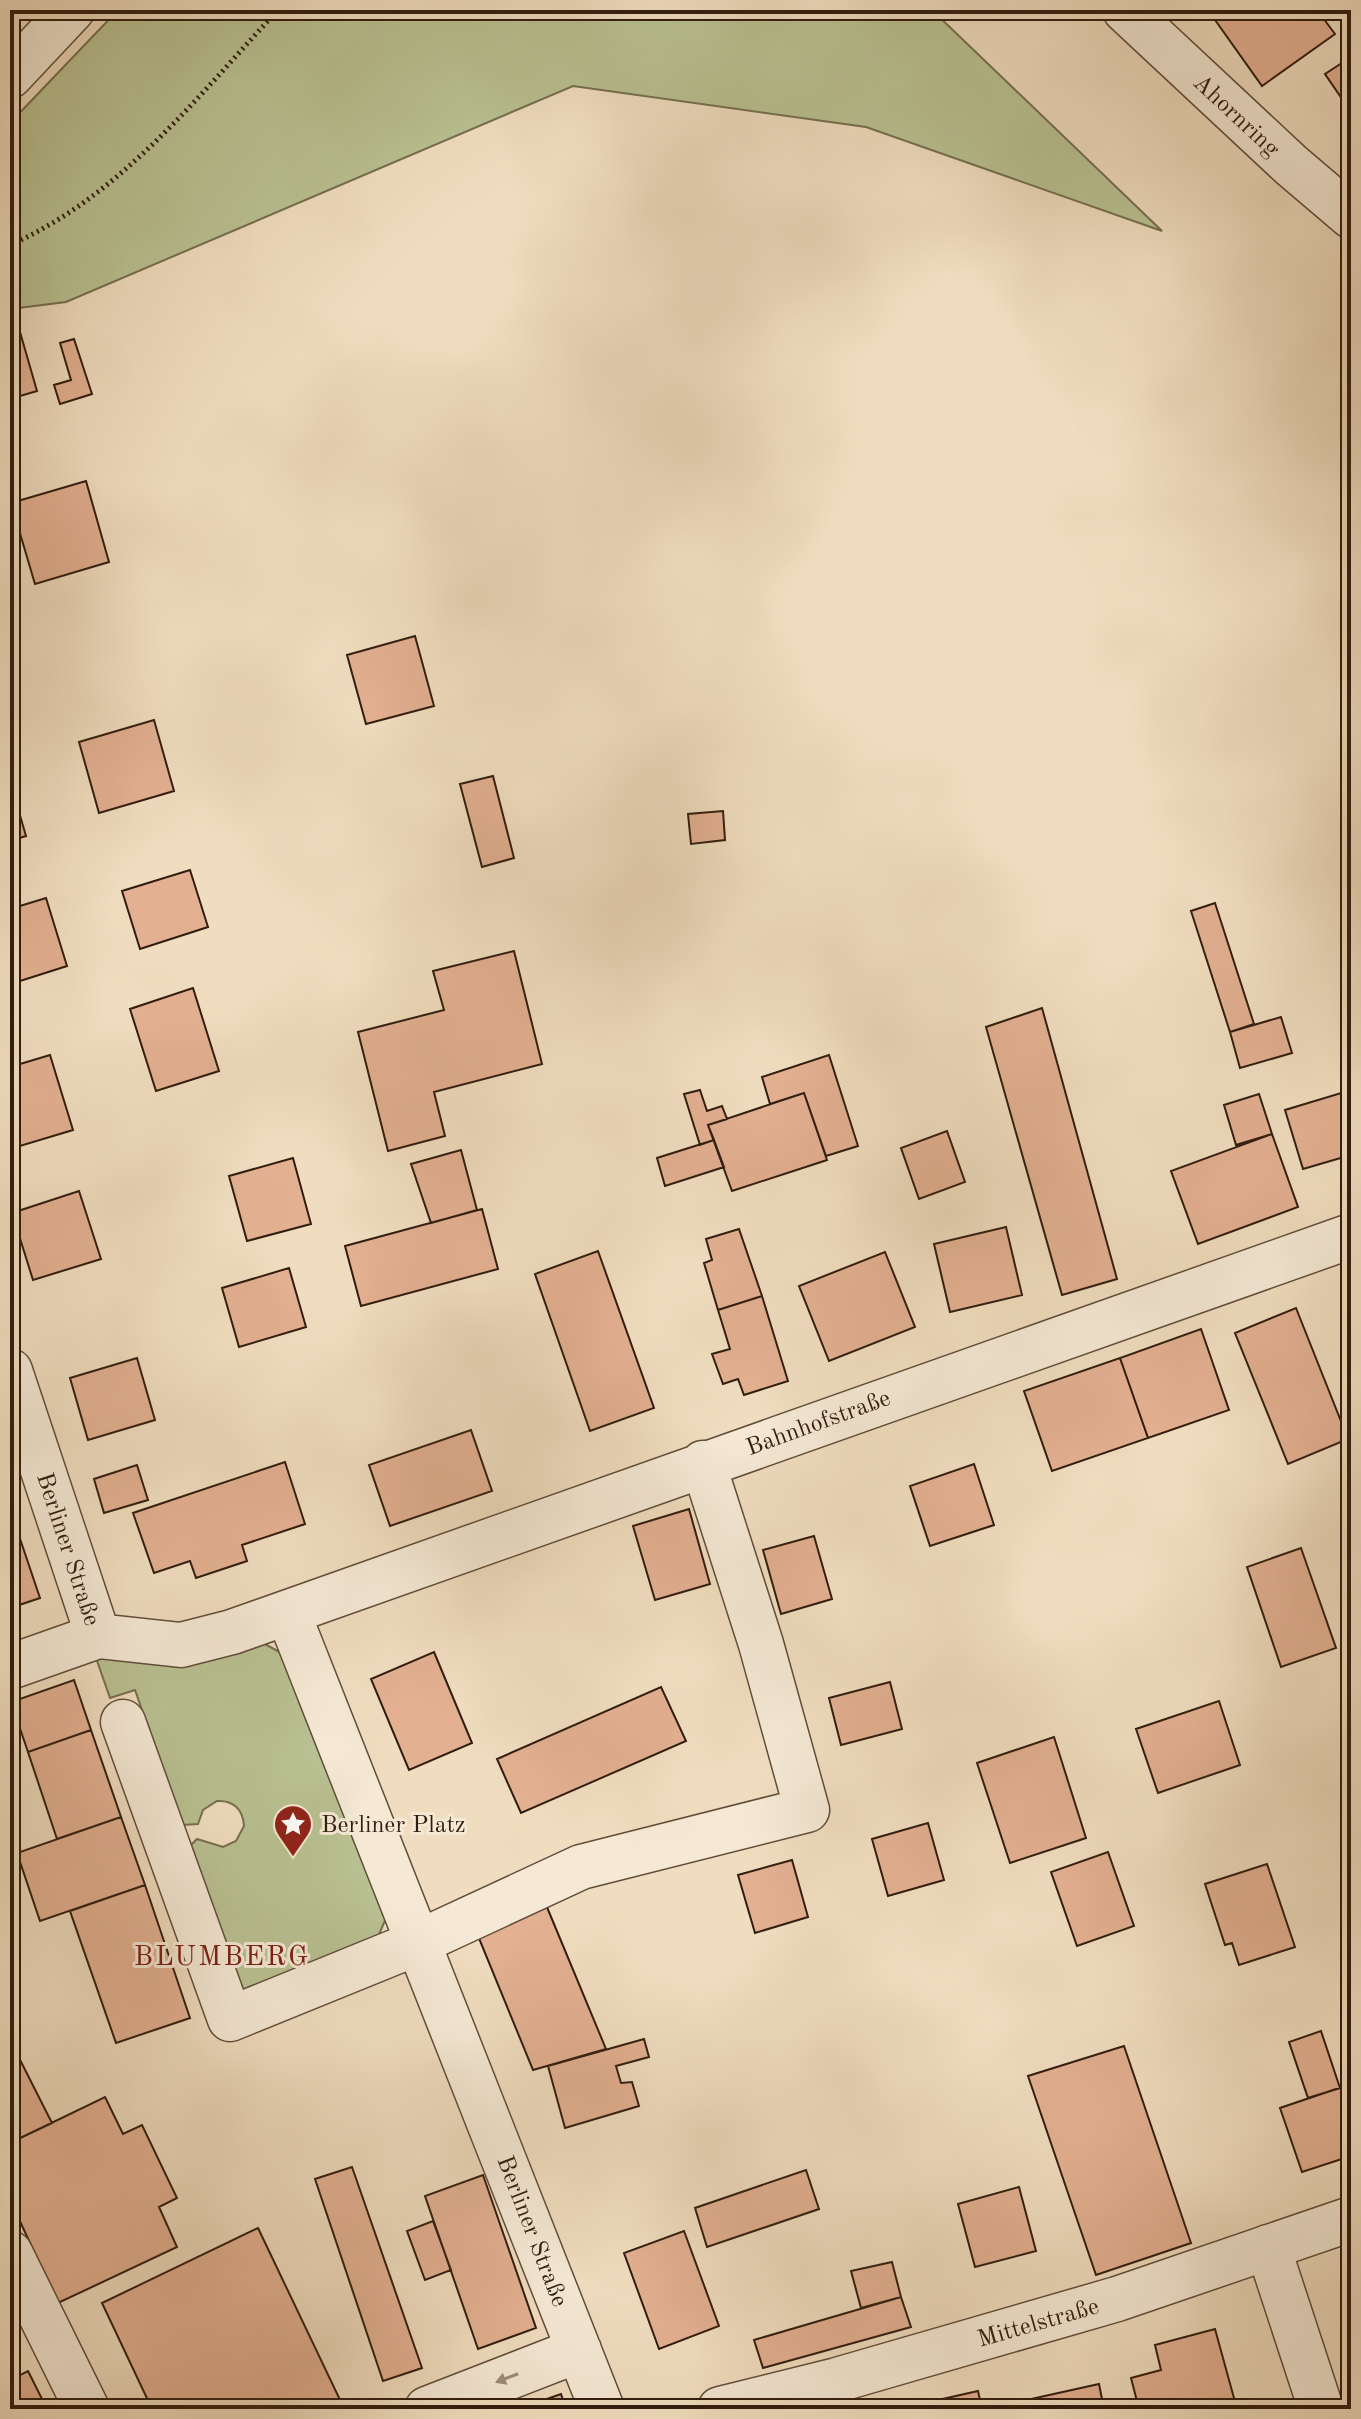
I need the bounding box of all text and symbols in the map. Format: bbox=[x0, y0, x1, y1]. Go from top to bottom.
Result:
street label: Ahornring bbox=[1188, 71, 1283, 162]
street label: Bahnhofstraße bbox=[743, 1387, 894, 1461]
street label: Berliner Straße bbox=[31, 1470, 103, 1629]
place icon: Berliner Platz bbox=[272, 1803, 314, 1858]
place label: Berliner Platz bbox=[321, 1814, 466, 1838]
district label: BLUMBERG bbox=[134, 1944, 310, 1972]
street label: Berliner Straße bbox=[491, 2153, 571, 2311]
street label: Mittelstraße bbox=[975, 2295, 1102, 2353]
one-way arrow bbox=[495, 2372, 519, 2385]

